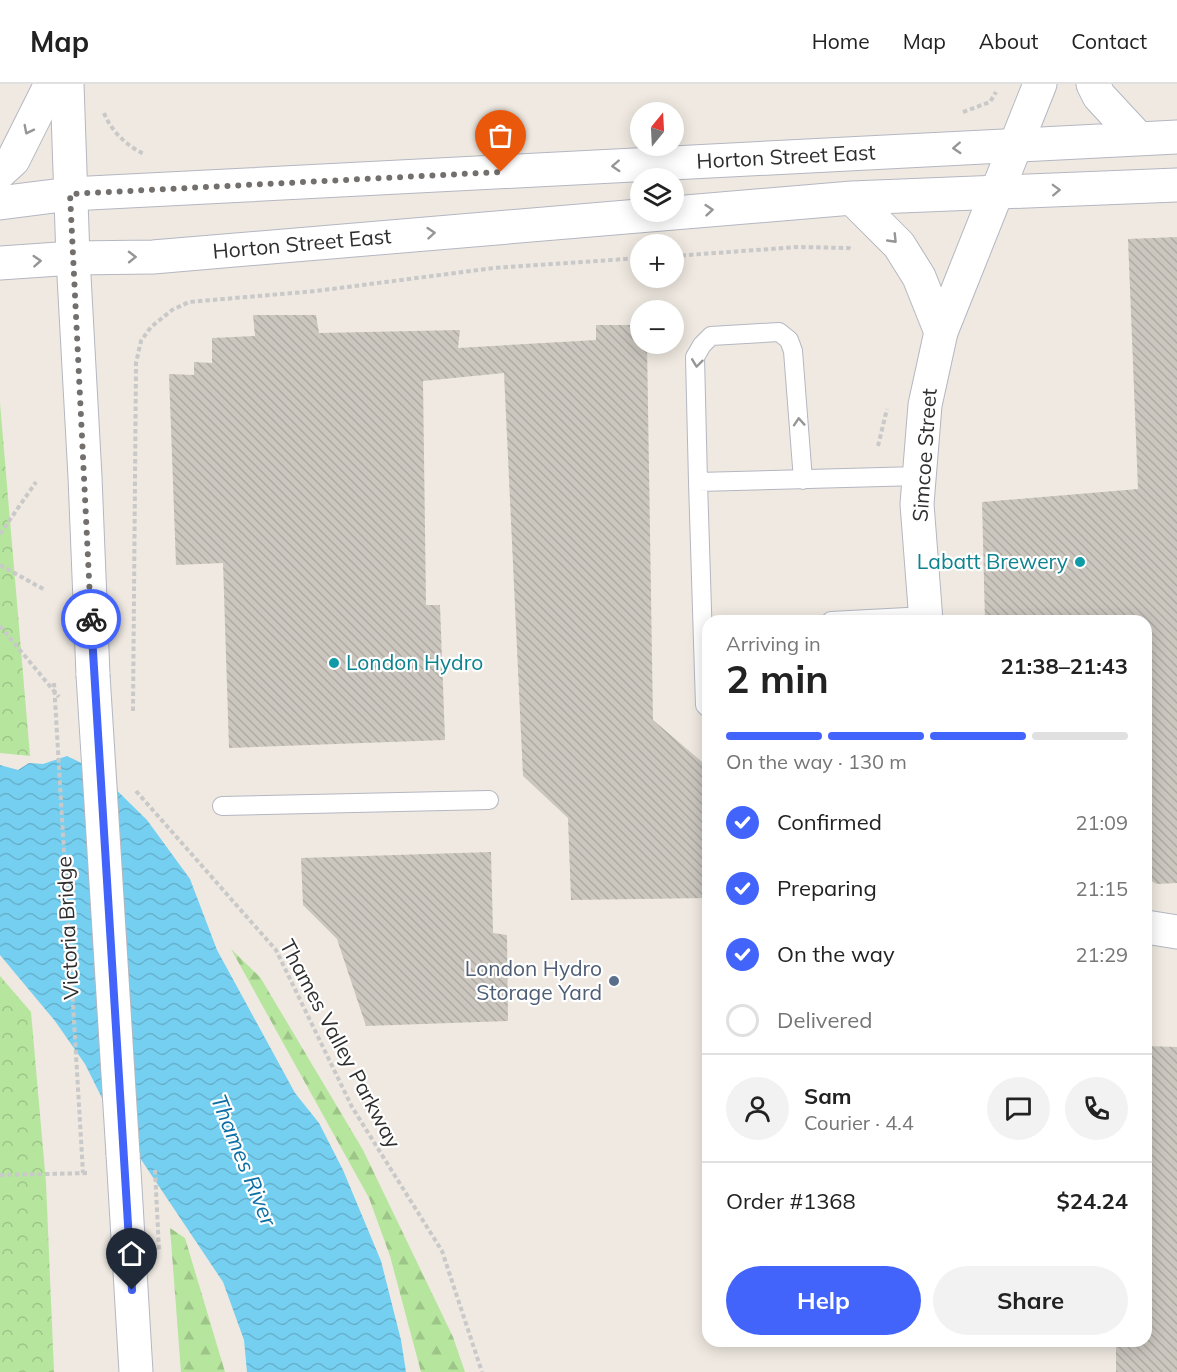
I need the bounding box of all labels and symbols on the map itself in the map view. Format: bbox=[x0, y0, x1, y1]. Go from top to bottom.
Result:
north arrow bbox=[630, 102, 684, 156]
pin bbox=[475, 110, 526, 172]
one-way arrow bbox=[24, 124, 35, 134]
street label: Horton Street East bbox=[696, 138, 876, 174]
one-way arrow bbox=[953, 142, 962, 155]
one-way arrow bbox=[611, 160, 620, 173]
one-way arrow bbox=[1052, 184, 1061, 196]
one-way arrow bbox=[704, 204, 713, 217]
street label: Horton Street East bbox=[211, 222, 392, 264]
one-way arrow bbox=[426, 227, 435, 240]
one-way arrow bbox=[886, 233, 897, 243]
one-way arrow bbox=[127, 251, 136, 263]
one-way arrow bbox=[32, 255, 41, 268]
one-way arrow bbox=[691, 358, 703, 367]
street label: Simcoe Street bbox=[906, 387, 942, 523]
one-way arrow bbox=[793, 417, 806, 426]
place label: Labatt Brewery bbox=[917, 548, 1068, 574]
marker: Labatt Brewery bbox=[1073, 555, 1087, 569]
courier bbox=[61, 589, 121, 649]
place label: London Hydro bbox=[346, 649, 483, 675]
marker: London Hydro bbox=[327, 656, 341, 670]
street label: Victoria Bridge bbox=[50, 856, 84, 1000]
street label: Thames Valley Parkway bbox=[275, 935, 407, 1152]
place label: London Hydro Storage Yard bbox=[465, 955, 602, 1005]
marker: London Hydro Storage Yard bbox=[607, 974, 621, 988]
water label: Thames River bbox=[205, 1090, 283, 1231]
pin bbox=[106, 1228, 157, 1290]

